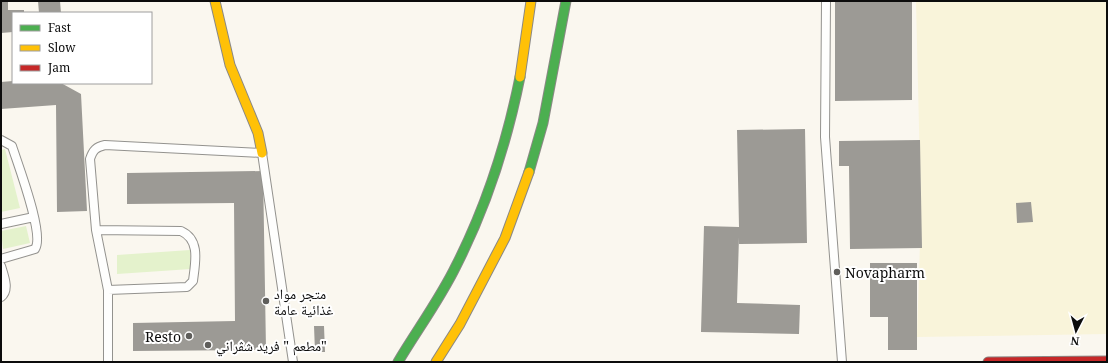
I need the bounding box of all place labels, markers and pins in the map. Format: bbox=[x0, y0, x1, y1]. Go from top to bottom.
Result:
place label: Novapharm bbox=[845, 263, 925, 282]
marker: Novapharm bbox=[832, 267, 842, 277]
place label: متجر مواد غذائية عامة bbox=[274, 284, 333, 319]
marker: متجر مواد غذائية عامة bbox=[261, 296, 271, 306]
place label: Resto bbox=[145, 327, 181, 346]
marker: Resto bbox=[184, 331, 194, 341]
place label: مطعم " فريد شڨراني" bbox=[216, 336, 327, 357]
marker: مطعم " فريد شڨراني" bbox=[203, 340, 213, 350]

